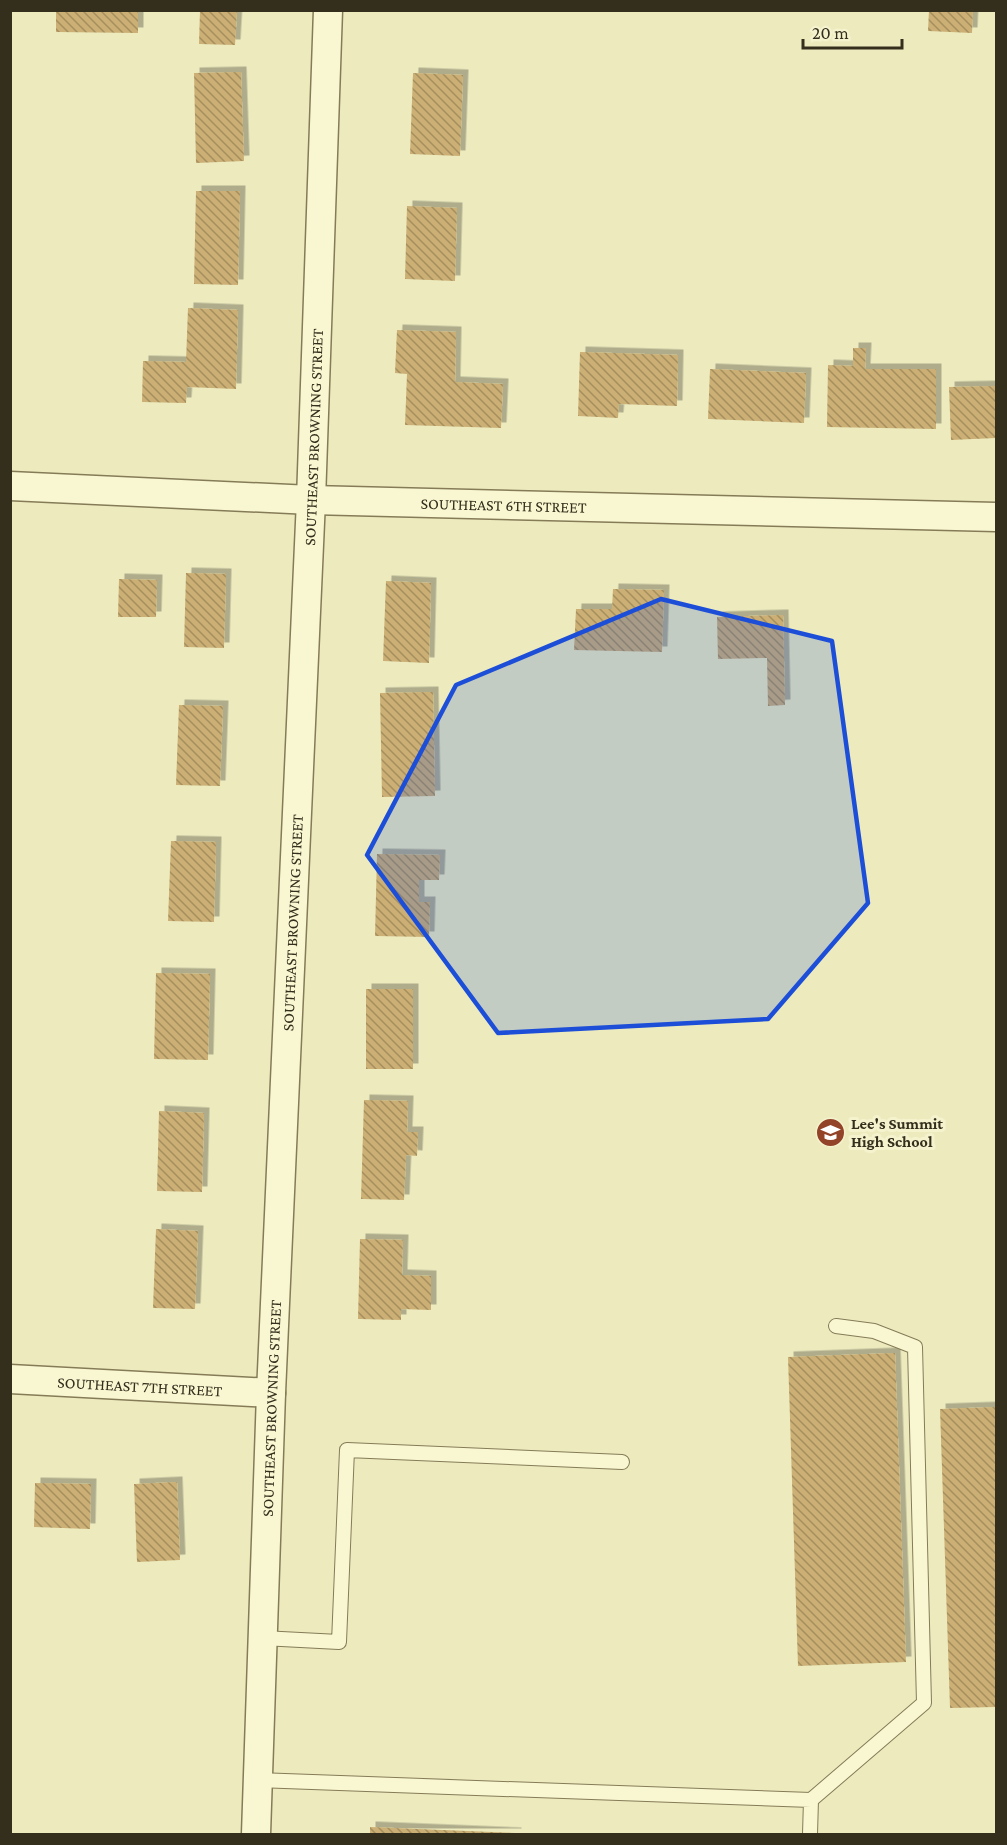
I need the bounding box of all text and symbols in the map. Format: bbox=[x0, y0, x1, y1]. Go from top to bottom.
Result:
scale bar bbox=[803, 12, 902, 50]
text: 20 m bbox=[812, 23, 849, 43]
street label: SOUTHEAST BROWNING STREET bbox=[300, 328, 325, 546]
street label: SOUTHEAST 6TH STREET bbox=[421, 494, 587, 515]
street label: SOUTHEAST BROWNING STREET bbox=[279, 814, 305, 1032]
place label: Lee's Summit High School bbox=[851, 1115, 943, 1150]
school or university icon: Lee's Summit High School bbox=[814, 1116, 846, 1148]
street label: SOUTHEAST BROWNING STREET bbox=[258, 1299, 284, 1517]
street label: SOUTHEAST 7TH STREET bbox=[57, 1373, 223, 1399]

